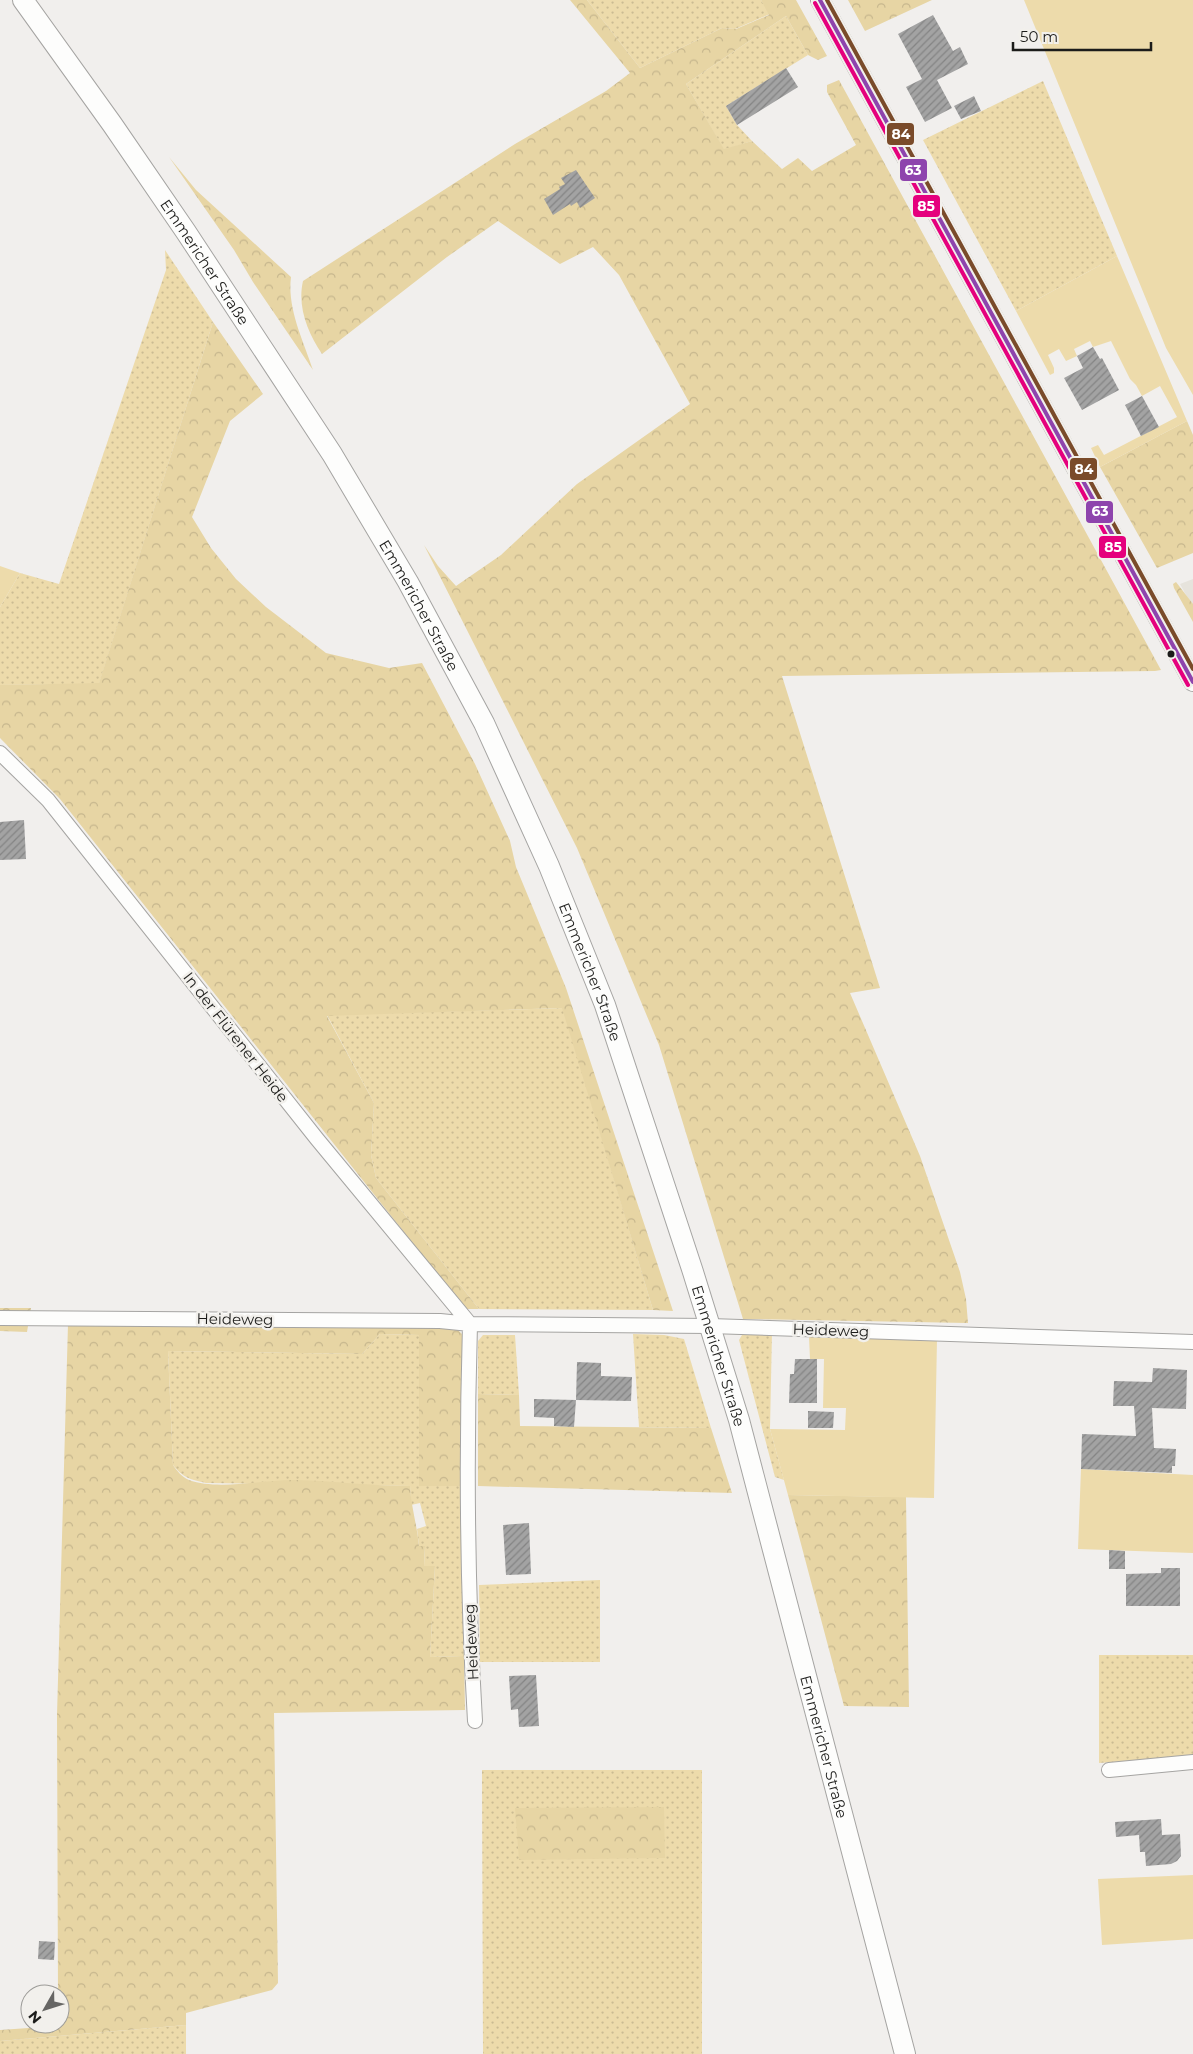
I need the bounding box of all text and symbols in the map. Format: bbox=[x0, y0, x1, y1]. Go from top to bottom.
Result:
scale bar bbox=[1013, 20, 1150, 52]
text: 50 m bbox=[1020, 27, 1058, 46]
line badge: 84 bbox=[886, 122, 915, 146]
text: 84 bbox=[892, 125, 911, 143]
line badge: 63 bbox=[899, 158, 928, 182]
text: 63 bbox=[904, 161, 922, 179]
line badge: 85 bbox=[912, 194, 941, 218]
street label: Emmericher Straße bbox=[157, 195, 254, 328]
text: 85 bbox=[917, 197, 935, 215]
line badge: 84 bbox=[1069, 457, 1098, 481]
text: 84 bbox=[1075, 460, 1094, 478]
line badge: 63 bbox=[1085, 500, 1114, 524]
text: 63 bbox=[1091, 502, 1109, 520]
line badge: 85 bbox=[1098, 535, 1127, 559]
street label: Emmericher Straße bbox=[375, 536, 464, 674]
text: 85 bbox=[1104, 538, 1122, 556]
unlabelled marker bbox=[1166, 649, 1176, 659]
street label: Emmericher Straße bbox=[555, 900, 626, 1043]
street label: In der Flürener Heide bbox=[179, 968, 293, 1106]
street label: Emmericher Straße bbox=[688, 1283, 750, 1428]
street label: Heideweg bbox=[197, 1309, 273, 1329]
street label: Heideweg bbox=[792, 1319, 870, 1341]
street label: Heideweg bbox=[460, 1603, 482, 1681]
street label: Emmericher Straße bbox=[797, 1673, 852, 1820]
north arrow bbox=[20, 1984, 70, 2034]
text: N bbox=[24, 2007, 45, 2027]

